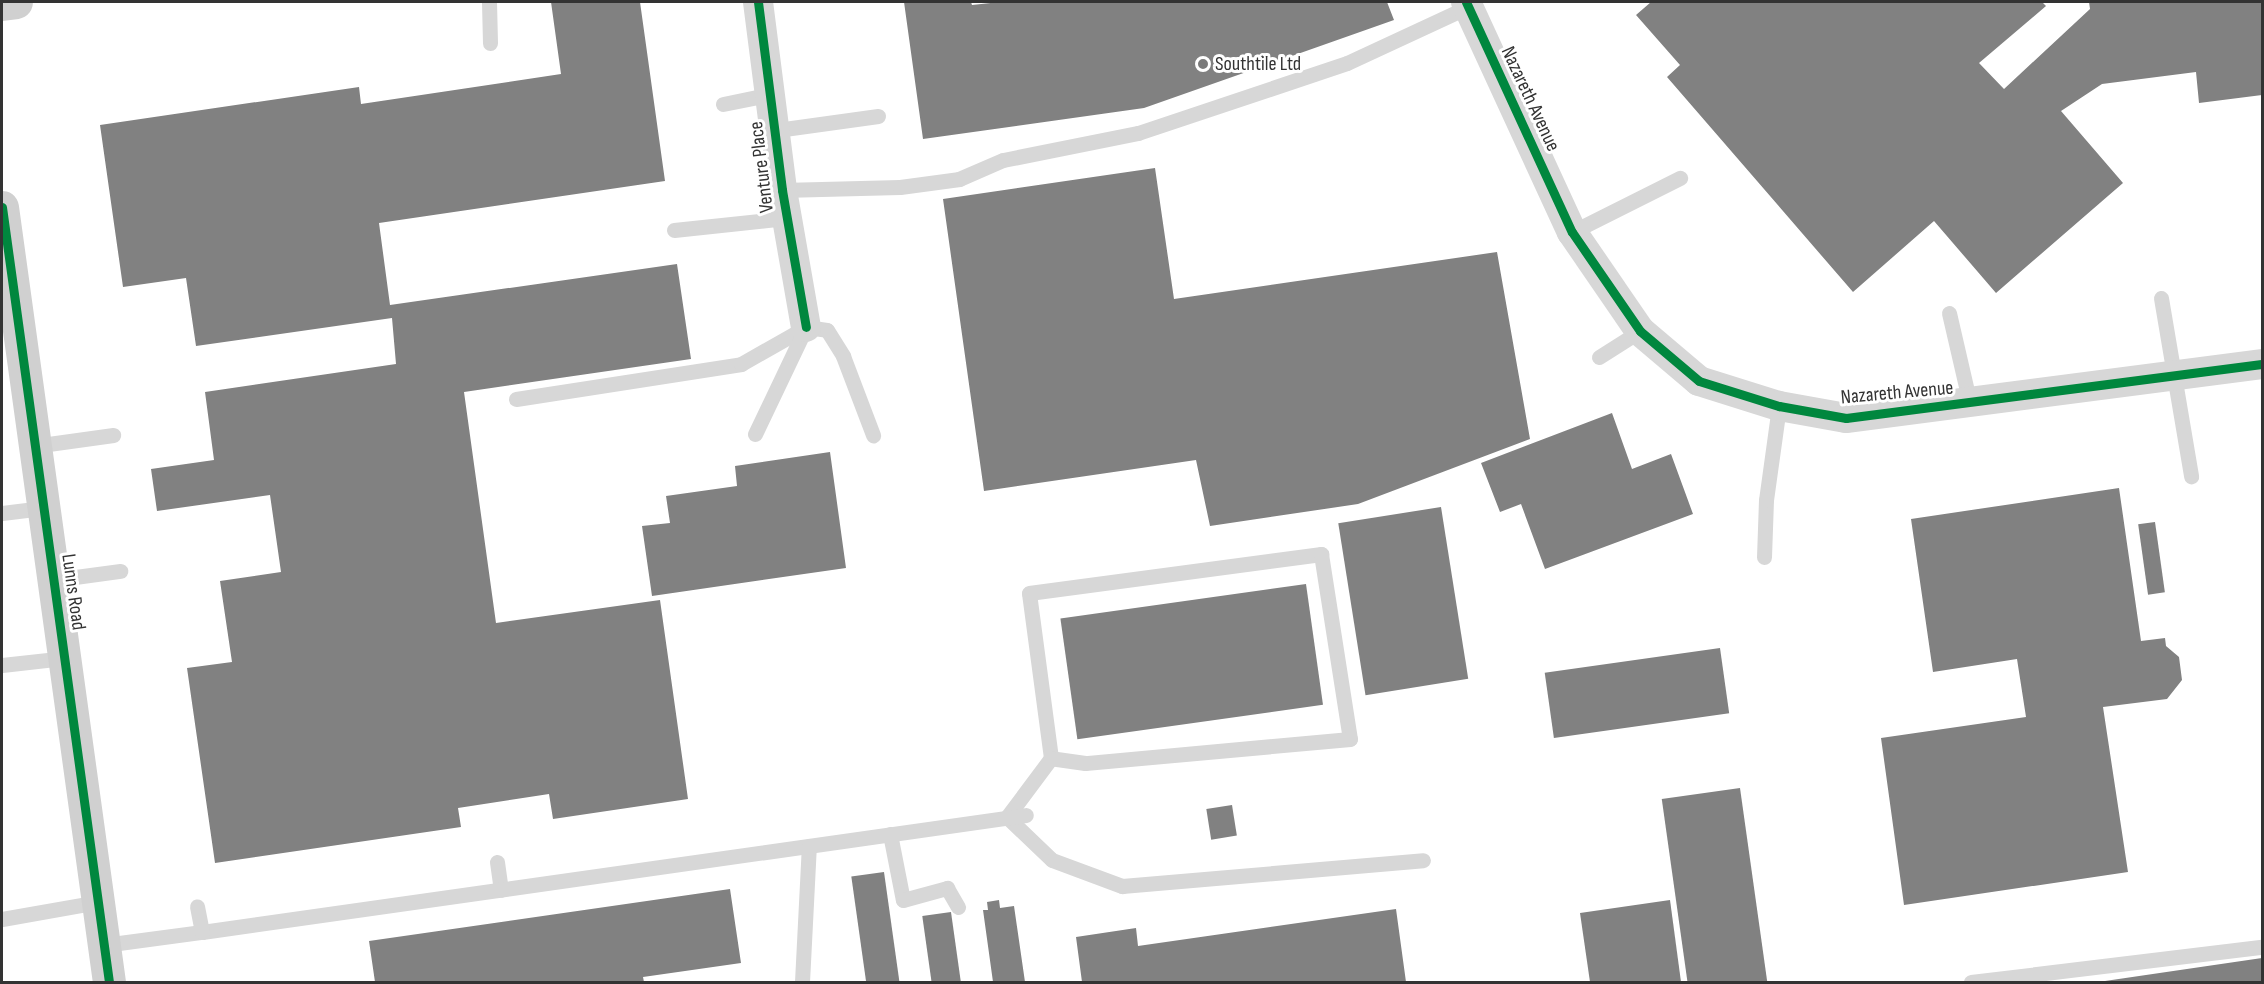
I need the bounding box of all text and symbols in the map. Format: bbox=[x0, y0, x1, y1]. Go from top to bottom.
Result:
street label: Nazareth Avenue bbox=[1495, 43, 1565, 155]
place label: Southtile Ltd bbox=[1215, 52, 1301, 76]
marker: Southtile Ltd bbox=[1196, 57, 1210, 71]
street label: Venture Place bbox=[744, 120, 780, 214]
street label: Nazareth Avenue bbox=[1840, 376, 1954, 410]
street label: Lunns Road bbox=[56, 552, 90, 632]

